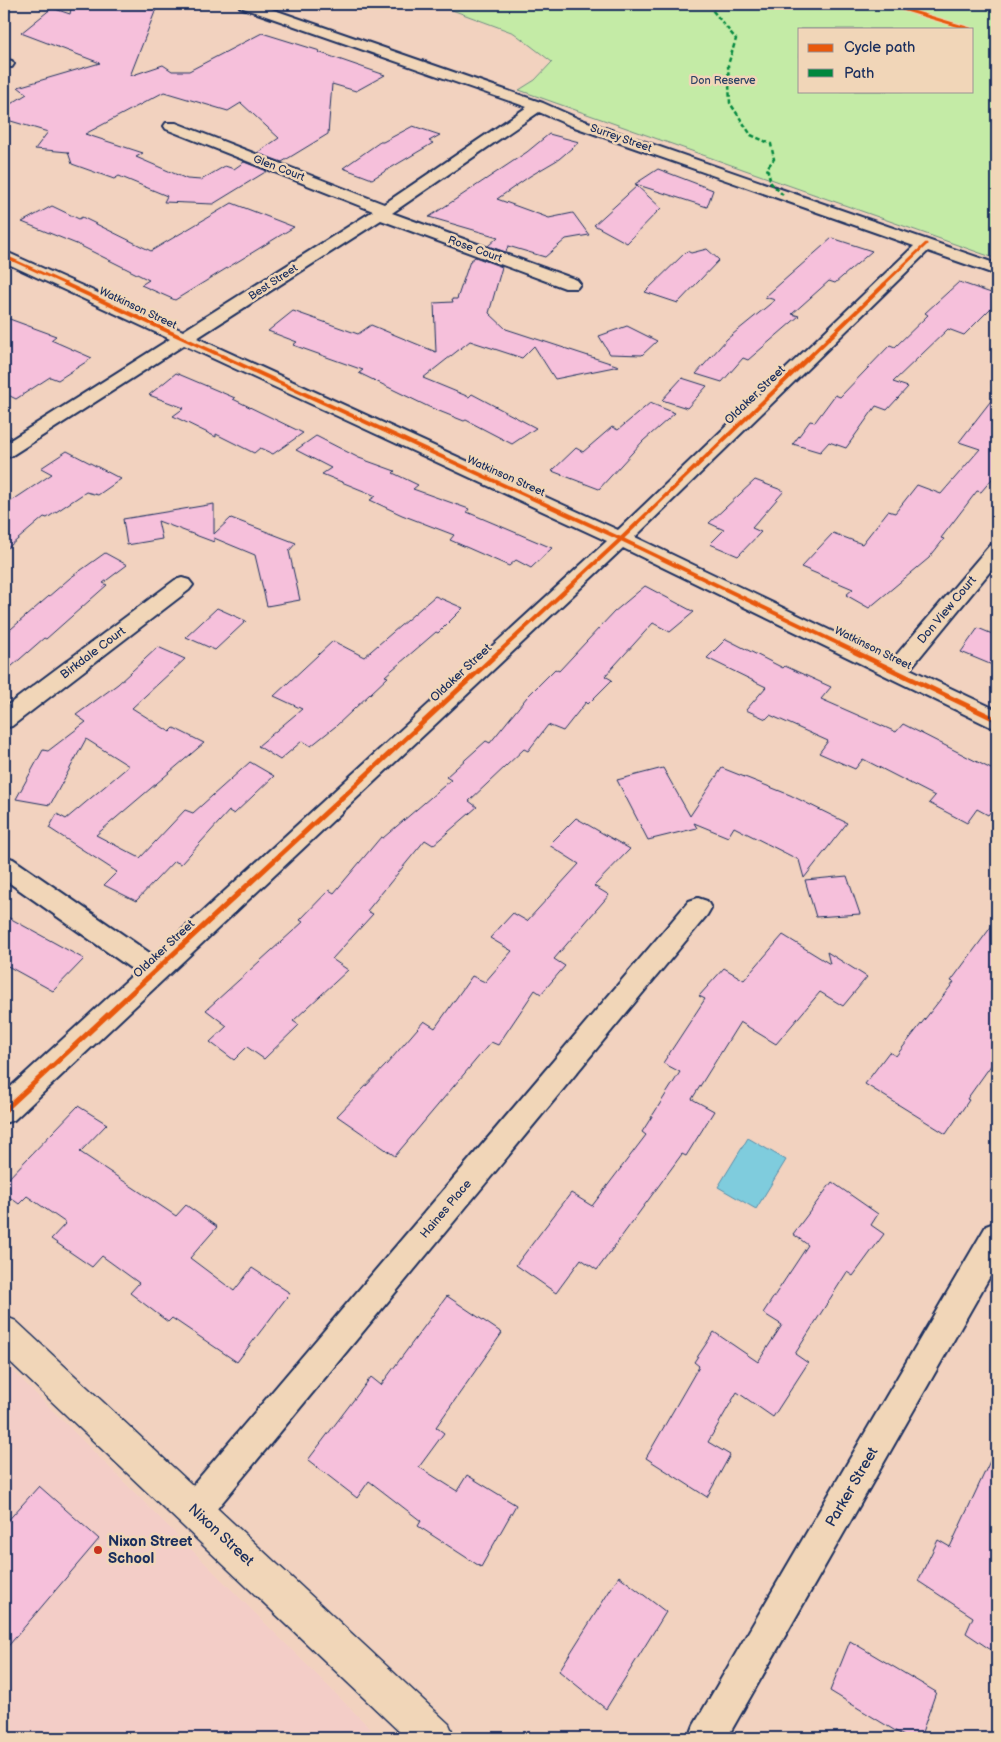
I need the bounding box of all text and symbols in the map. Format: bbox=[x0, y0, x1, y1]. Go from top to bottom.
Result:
legend bbox=[798, 28, 974, 92]
text: Cycle path bbox=[844, 38, 915, 57]
text: Path bbox=[844, 64, 874, 83]
park label: Don Reserve bbox=[690, 74, 756, 87]
street label: Surrey Street bbox=[589, 121, 654, 155]
street label: Glen Court bbox=[252, 152, 307, 184]
street label: Rose Court bbox=[446, 233, 504, 265]
street label: Best Street bbox=[246, 261, 300, 303]
street label: Watkinson Street bbox=[97, 284, 179, 332]
street label: Oldaker Street bbox=[722, 362, 789, 428]
street label: Watkinson Street bbox=[465, 453, 548, 499]
street label: Don View Court bbox=[914, 573, 980, 647]
street label: Birkdale Court bbox=[57, 623, 129, 682]
street label: Watkinson Street bbox=[832, 624, 914, 673]
street label: Oldaker Street bbox=[427, 641, 495, 705]
street label: Oldaker Street bbox=[130, 917, 198, 981]
street label: Haines Place bbox=[417, 1177, 475, 1241]
street label: Parker Street bbox=[821, 1443, 883, 1530]
street label: Nixon Street bbox=[184, 1500, 258, 1571]
place label: Nixon Street School bbox=[108, 1532, 192, 1568]
marker: Nixon Street School bbox=[92, 1544, 104, 1556]

